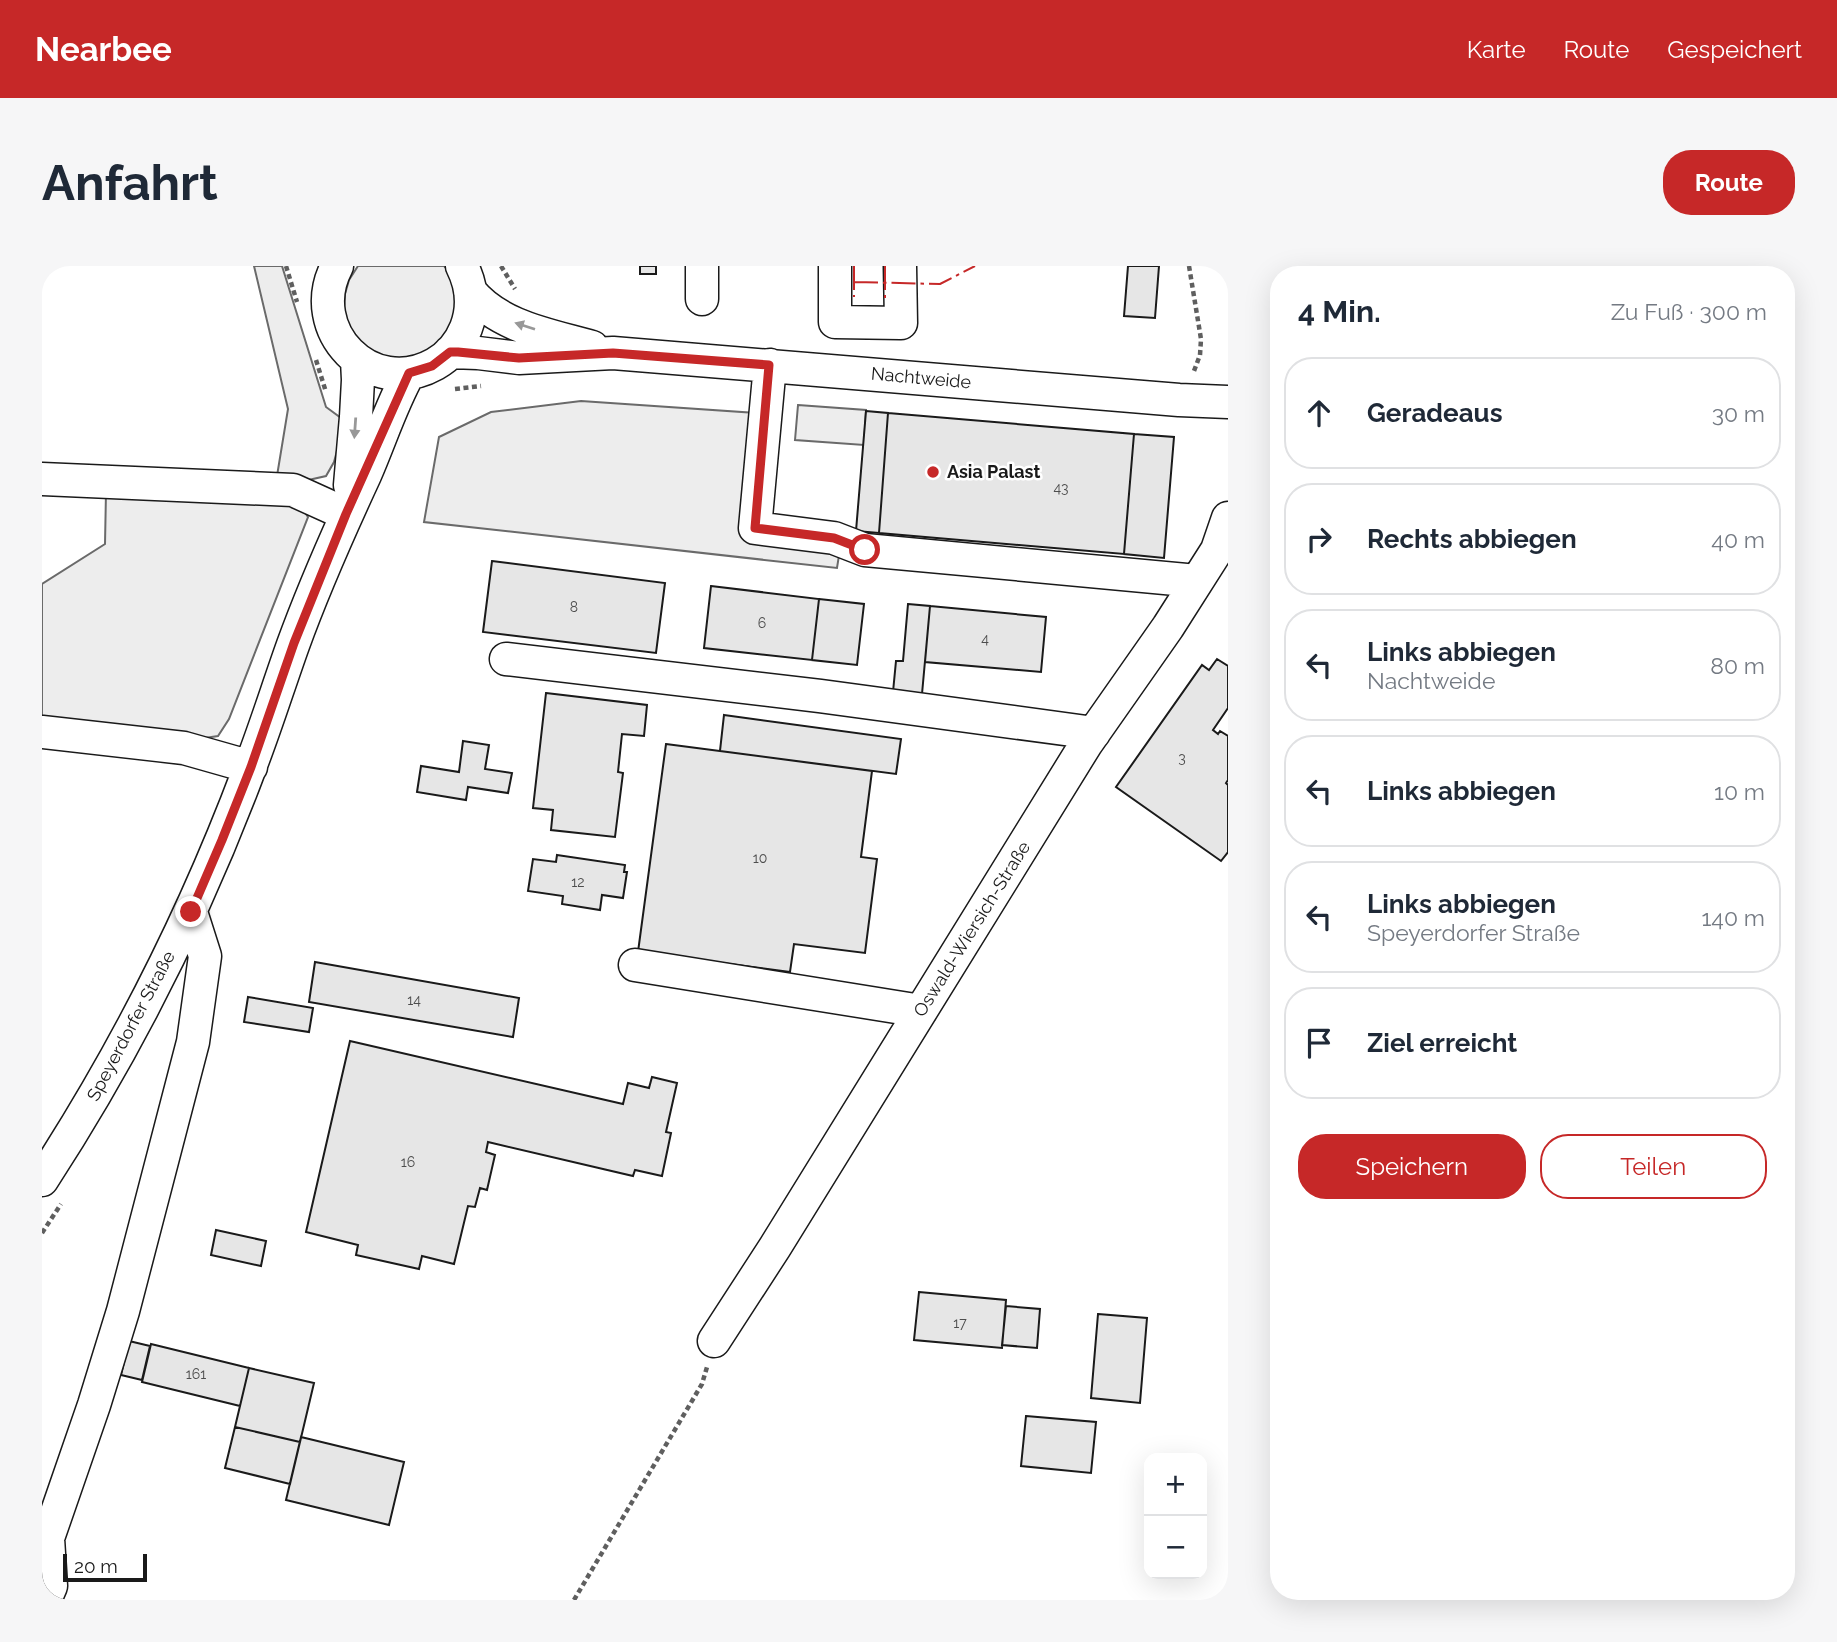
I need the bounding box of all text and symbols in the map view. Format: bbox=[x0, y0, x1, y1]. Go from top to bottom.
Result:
text: Nearbee bbox=[35, 30, 172, 69]
text: Karte bbox=[1467, 35, 1526, 64]
text: Route bbox=[1564, 35, 1629, 64]
text: Gespeichert bbox=[1667, 35, 1802, 64]
button: Route bbox=[1663, 150, 1795, 215]
text: Anfahrt bbox=[42, 154, 218, 211]
text: 4 Min. bbox=[1298, 294, 1381, 329]
text: Zu Fuß · 300 m bbox=[1611, 298, 1767, 325]
one-way arrow bbox=[514, 320, 535, 331]
street label: Nachtweide bbox=[870, 363, 972, 392]
icon: ahead bbox=[1300, 394, 1338, 432]
text: Geradeaus bbox=[1367, 398, 1503, 428]
text: 30 m bbox=[1712, 400, 1765, 427]
one-way arrow bbox=[349, 417, 360, 439]
place label: Asia Palast bbox=[947, 461, 1040, 482]
marker: Asia Palast bbox=[925, 464, 941, 480]
house number: 43 bbox=[1053, 480, 1069, 496]
icon: right bbox=[1300, 520, 1338, 558]
text: Rechts abbiegen bbox=[1367, 524, 1577, 554]
text: 40 m bbox=[1711, 526, 1765, 553]
route start bbox=[849, 534, 880, 565]
house number: 8 bbox=[570, 599, 578, 615]
house number: 6 bbox=[758, 615, 766, 631]
house number: 4 bbox=[981, 631, 989, 647]
text: Links abbiegen bbox=[1367, 637, 1556, 667]
icon: left bbox=[1300, 646, 1338, 684]
text: 80 m bbox=[1710, 652, 1765, 679]
text: Nachtweide bbox=[1367, 667, 1495, 694]
house number: 3 bbox=[1178, 750, 1186, 766]
icon: left bbox=[1300, 772, 1338, 810]
text: Links abbiegen bbox=[1367, 776, 1556, 806]
text: 10 m bbox=[1714, 778, 1765, 805]
street label: Oswald-Wiersich-Straße bbox=[909, 837, 1034, 1020]
house number: 10 bbox=[753, 850, 767, 866]
house number: 12 bbox=[571, 874, 585, 890]
text: Links abbiegen bbox=[1367, 889, 1556, 919]
route end bbox=[175, 896, 206, 927]
icon: left bbox=[1300, 898, 1338, 936]
text: 140 m bbox=[1702, 904, 1765, 931]
text: Speyerdorfer Straße bbox=[1367, 919, 1580, 946]
street label: Speyerdorfer Straße bbox=[82, 947, 179, 1104]
house number: 14 bbox=[407, 992, 421, 1008]
icon: arrive bbox=[1300, 1024, 1338, 1062]
text: Ziel erreicht bbox=[1367, 1028, 1517, 1058]
button: Speichern bbox=[1298, 1134, 1526, 1199]
button: Teilen bbox=[1540, 1134, 1767, 1199]
house number: 16 bbox=[401, 1154, 415, 1170]
house number: 17 bbox=[953, 1315, 967, 1331]
house number: 161 bbox=[186, 1366, 206, 1382]
map controls bbox=[1144, 1453, 1207, 1579]
button: + bbox=[1144, 1453, 1207, 1516]
button: − bbox=[1144, 1516, 1207, 1579]
scale bar bbox=[63, 1551, 147, 1583]
text: 20 m bbox=[74, 1555, 118, 1577]

